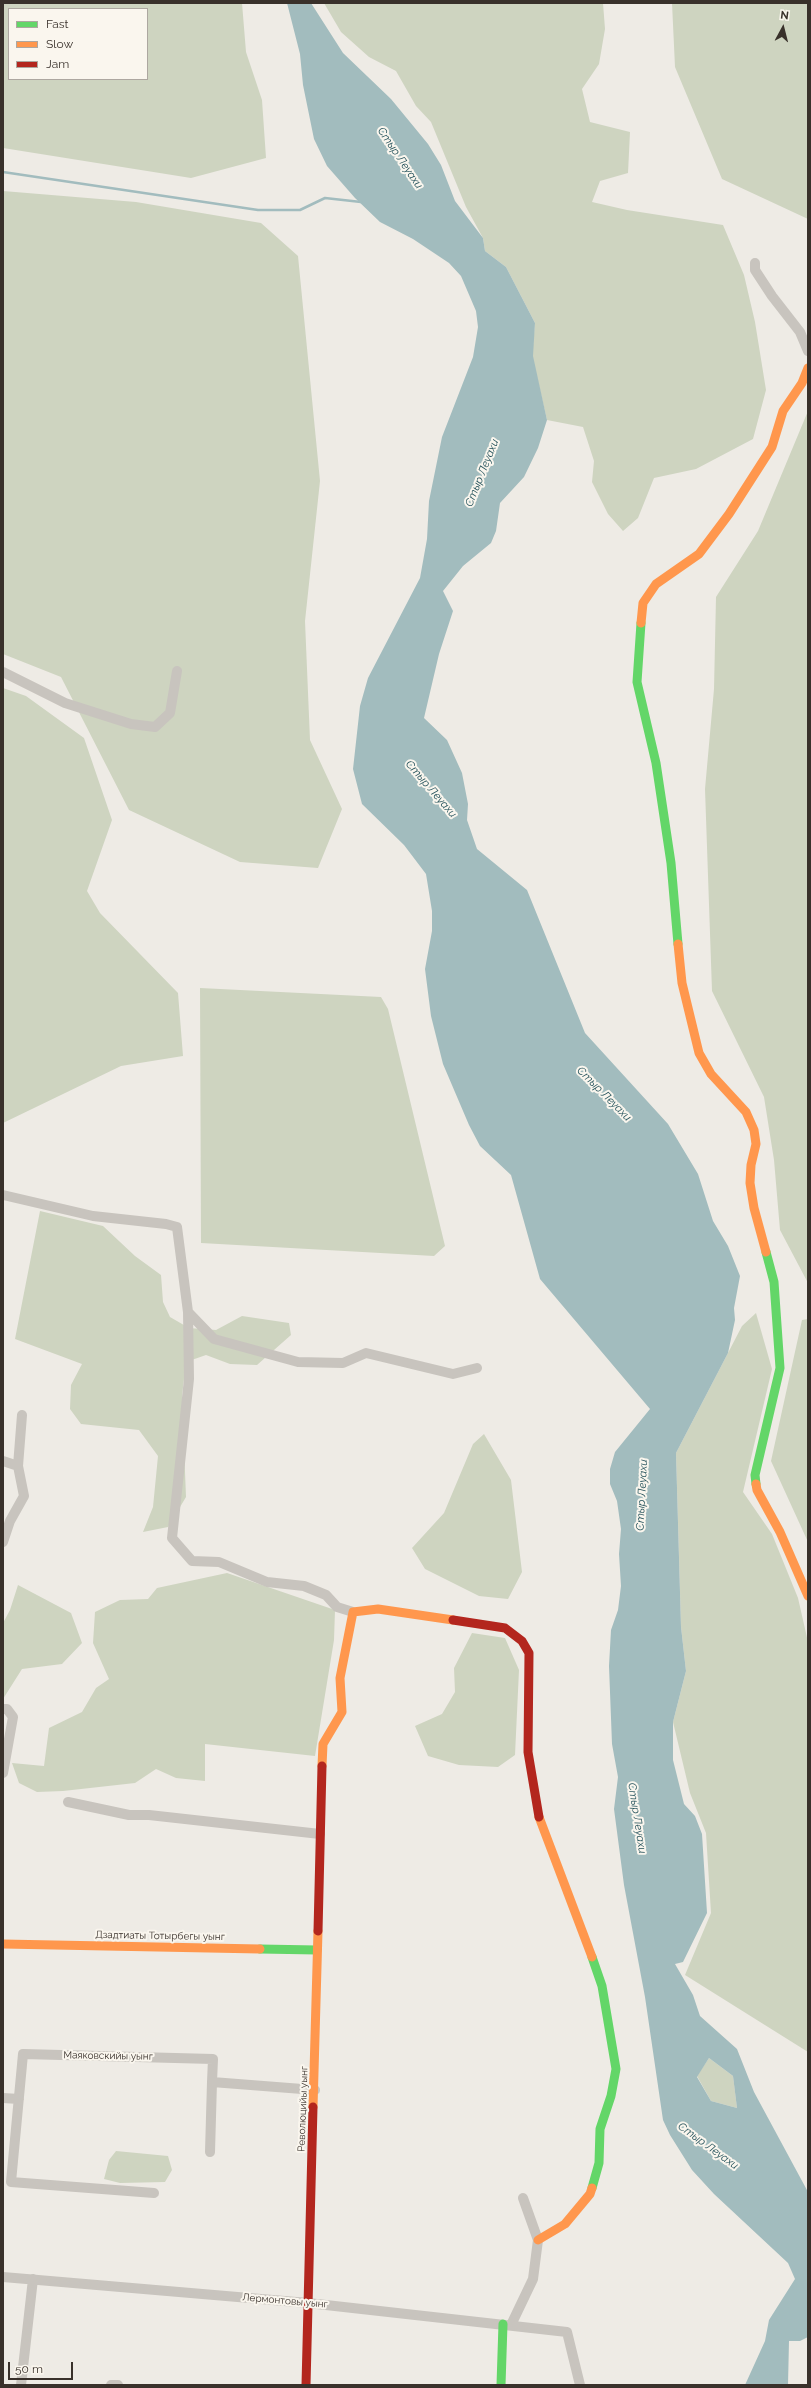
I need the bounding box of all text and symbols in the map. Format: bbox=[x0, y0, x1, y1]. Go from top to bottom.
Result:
legend bbox=[8, 8, 148, 80]
north arrow bbox=[763, 8, 803, 48]
text: N bbox=[780, 9, 789, 23]
text: Fast bbox=[46, 17, 69, 31]
text: Slow bbox=[46, 37, 73, 51]
text: Jam bbox=[46, 57, 69, 71]
water label: Стыр Леуахи bbox=[375, 125, 425, 191]
water label: Стыр Леуахи bbox=[462, 437, 502, 509]
water label: Стыр Леуахи bbox=[403, 758, 459, 820]
water label: Стыр Леуахи bbox=[574, 1064, 634, 1124]
water label: Стыр Леуахи bbox=[634, 1459, 650, 1531]
water label: Стыр Леуахи bbox=[625, 1782, 649, 1854]
street label: Дзадтиаты Тотырбегы уынг bbox=[95, 1929, 225, 1943]
street label: Маяковскийы уынг bbox=[63, 2049, 153, 2063]
street label: Революцийы уынг bbox=[296, 2066, 310, 2152]
water label: Стыр Леуахи bbox=[675, 2120, 741, 2172]
street label: Лермонтовы уынг bbox=[242, 2291, 328, 2311]
scale bar bbox=[10, 2354, 75, 2380]
text: 50 m bbox=[15, 2362, 43, 2376]

